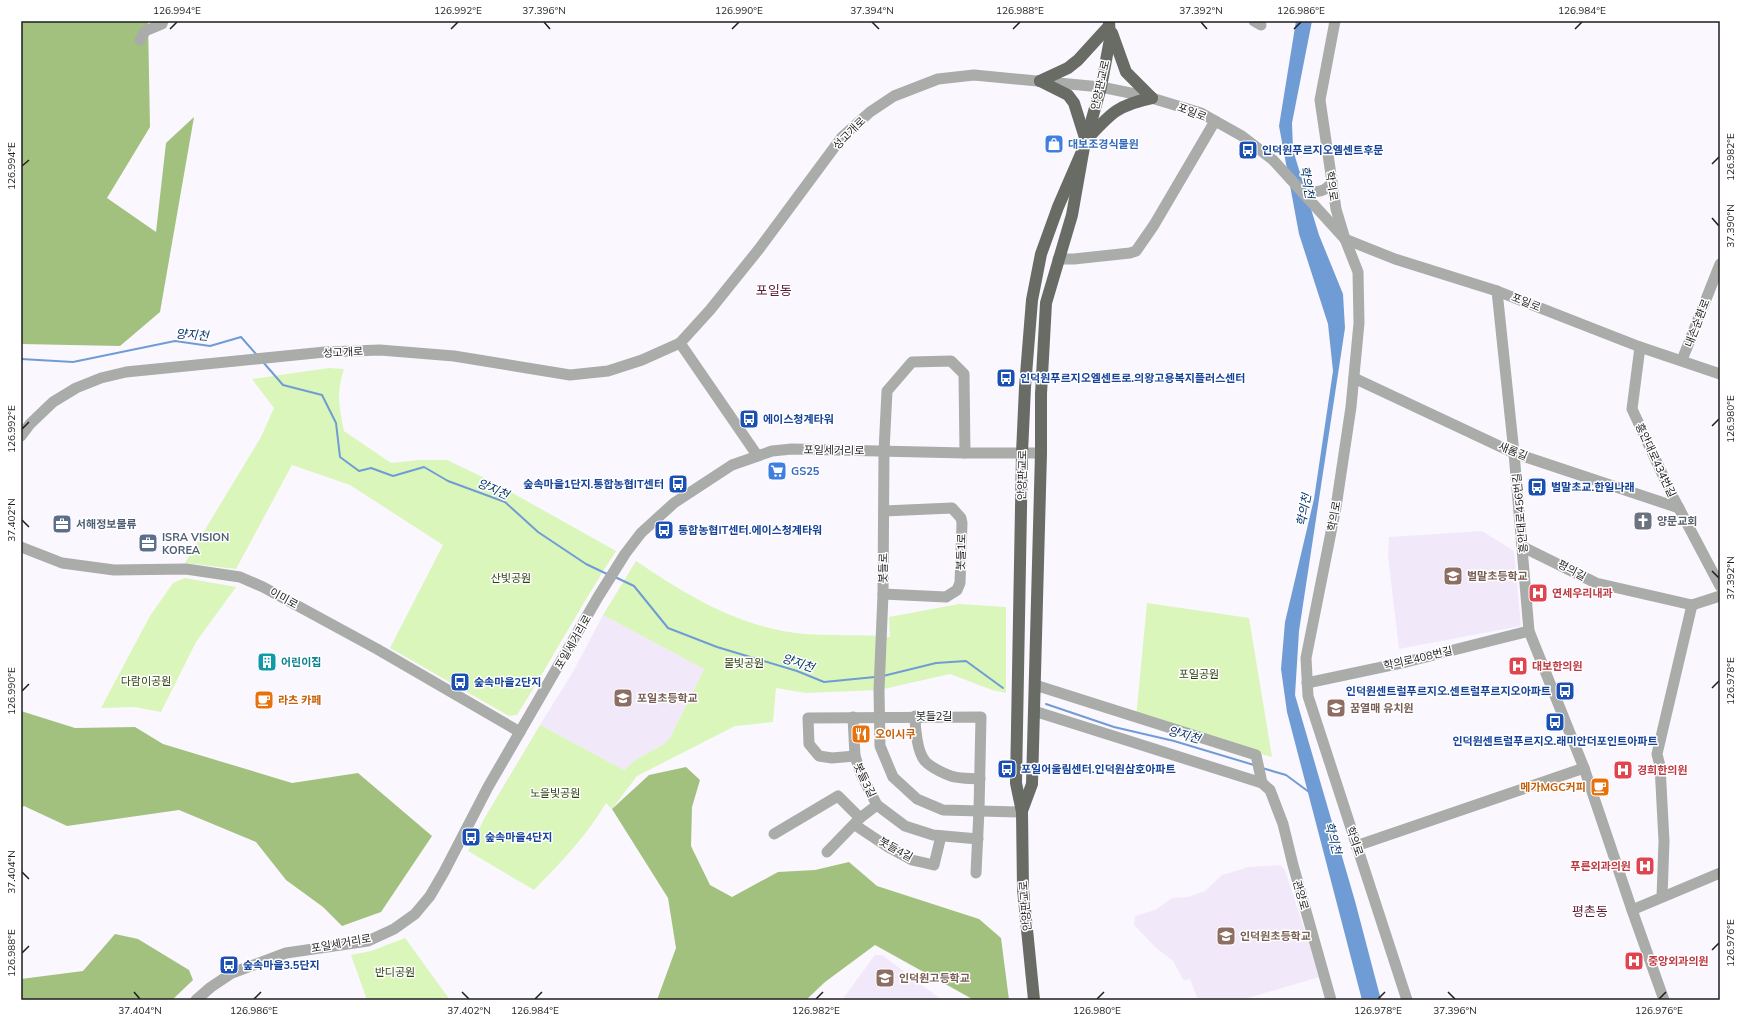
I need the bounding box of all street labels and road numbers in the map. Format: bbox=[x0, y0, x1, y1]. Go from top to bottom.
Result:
street label: 안양판교로 bbox=[1087, 59, 1113, 111]
street label: 포일로 bbox=[1175, 100, 1209, 124]
street label: 성고개로 bbox=[830, 114, 868, 152]
street label: 학의로 bbox=[1323, 170, 1341, 202]
street label: 포일로 bbox=[1509, 290, 1543, 314]
street label: 내손순환로 bbox=[1681, 297, 1713, 349]
street label: 성고개로 bbox=[322, 344, 364, 360]
street label: 흥안대로434번길 bbox=[1633, 421, 1679, 499]
street label: 새롬길 bbox=[1496, 439, 1530, 463]
street label: 포일세거리로 bbox=[804, 442, 864, 458]
street label: 안양판교로 bbox=[1015, 450, 1029, 500]
street label: 흥안대로456번길 bbox=[1510, 472, 1530, 554]
street label: 학의로 bbox=[1324, 500, 1344, 532]
street label: 봇들1로 bbox=[953, 533, 969, 571]
street label: 봇들로 bbox=[876, 553, 890, 583]
street label: 평의길 bbox=[1555, 557, 1589, 583]
street label: 이미로 bbox=[267, 585, 301, 611]
street label: 포일세거리로 bbox=[552, 612, 594, 672]
street label: 학의로408번길 bbox=[1382, 643, 1454, 673]
street label: 봇들2길 bbox=[916, 709, 952, 723]
street label: 봇들3길 bbox=[851, 760, 879, 800]
street label: 학의로 bbox=[1343, 824, 1367, 858]
street label: 봇들4길 bbox=[876, 834, 916, 864]
street label: 관양로 bbox=[1290, 878, 1312, 912]
street label: 안양판교로 bbox=[1016, 880, 1034, 932]
street label: 포일세거리로 bbox=[310, 931, 372, 955]

